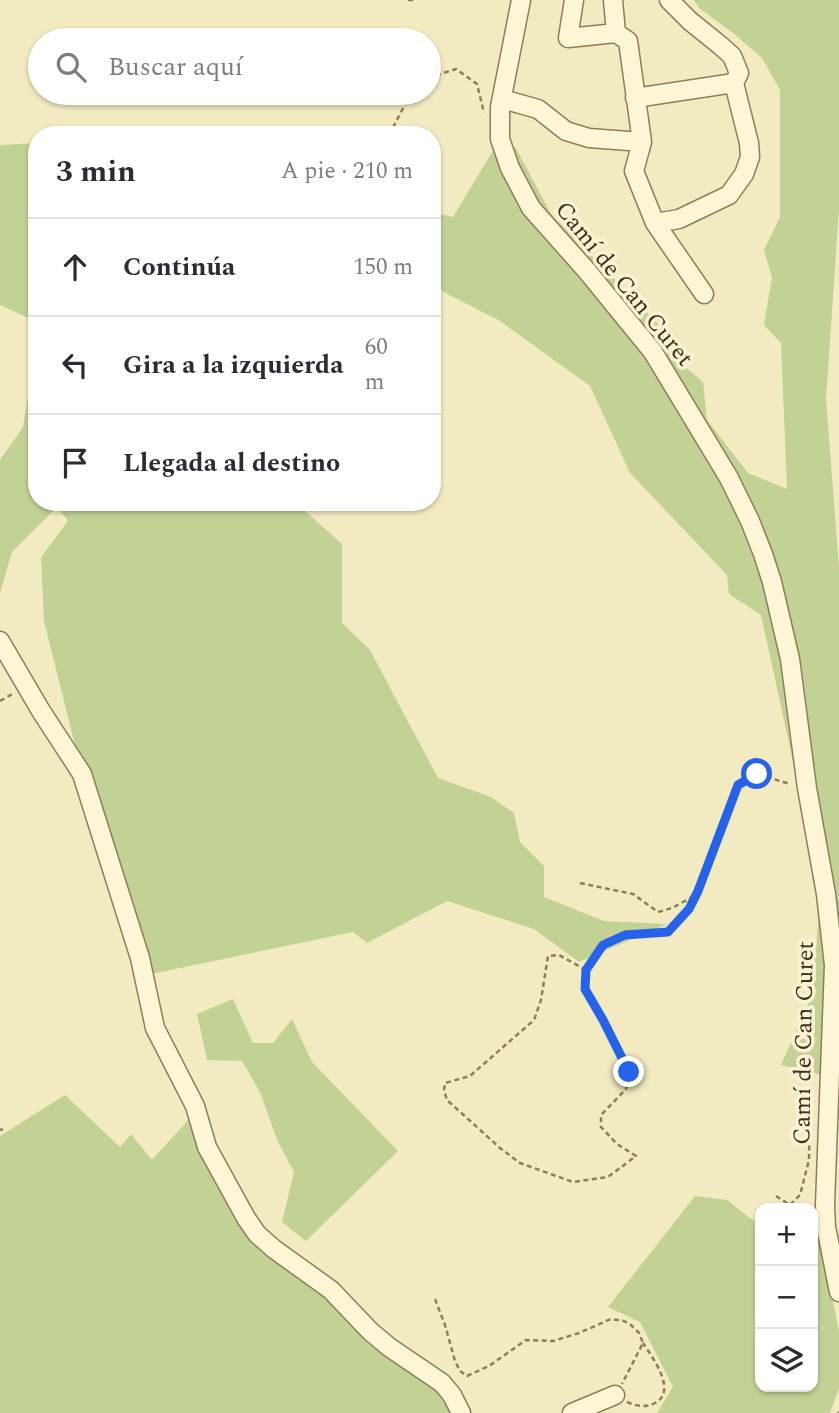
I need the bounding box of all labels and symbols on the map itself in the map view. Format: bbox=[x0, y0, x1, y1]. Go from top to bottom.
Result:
street label: Camí de Can Curet bbox=[546, 193, 702, 375]
route start bbox=[741, 758, 772, 789]
street label: Camí de Can Curet bbox=[784, 941, 824, 1145]
route end bbox=[613, 1056, 644, 1087]

